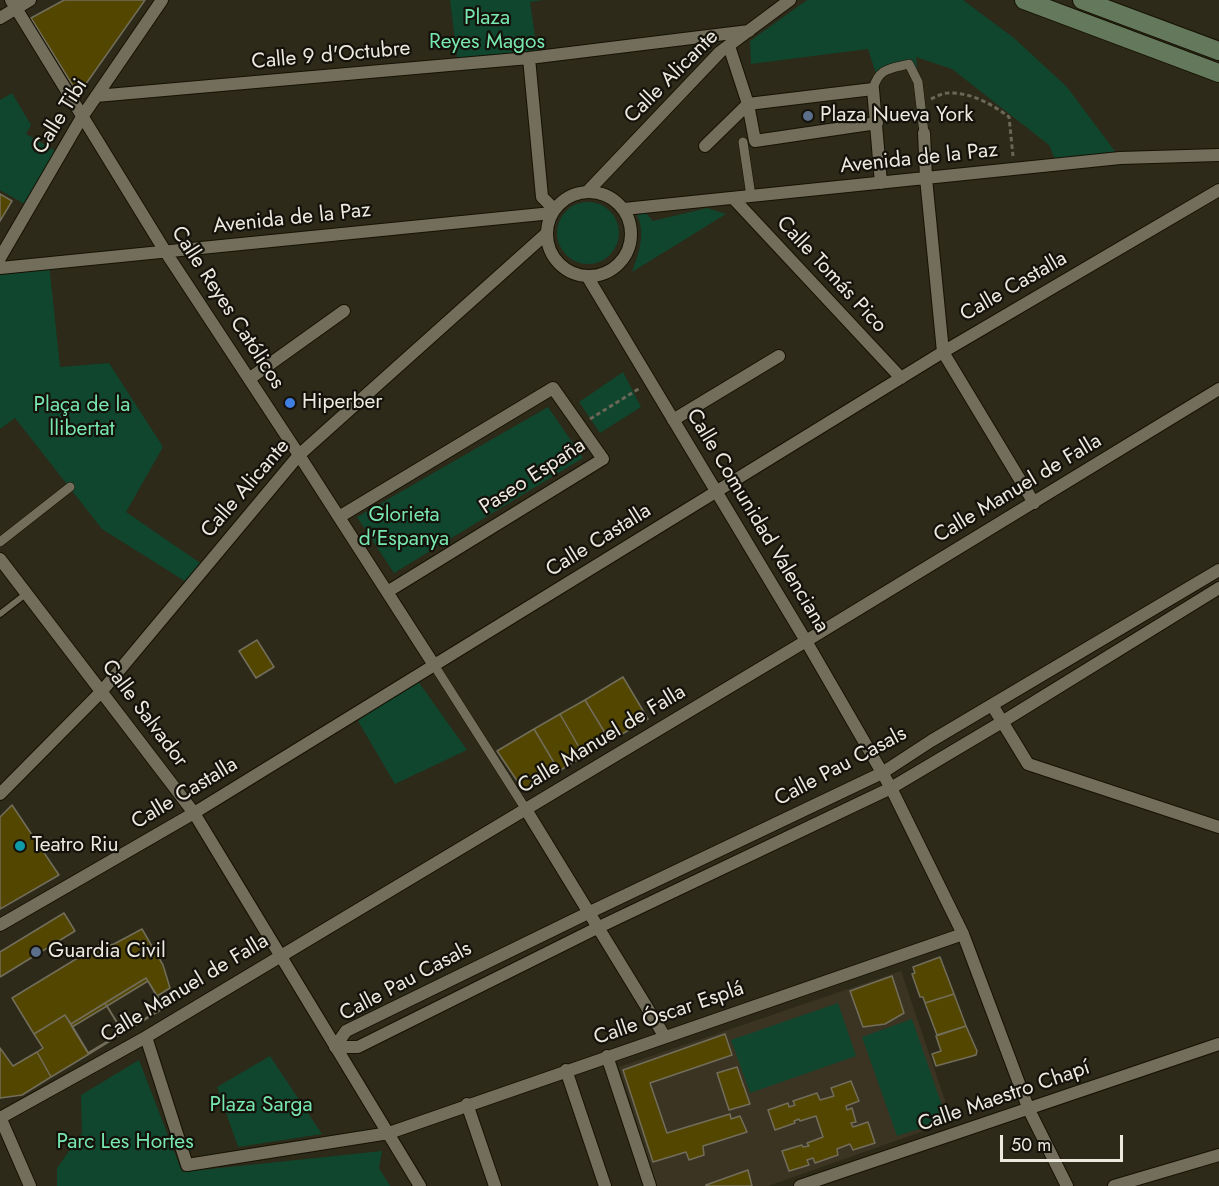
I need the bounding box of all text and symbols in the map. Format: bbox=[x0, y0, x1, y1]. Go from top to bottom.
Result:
park label: Plaza Reyes Magos bbox=[429, 6, 545, 56]
street label: Calle Alicante bbox=[620, 25, 724, 129]
street label: Calle 9 d'Octubre bbox=[251, 37, 411, 75]
street label: Calle Tibi bbox=[28, 75, 94, 159]
place label: Plaza Nueva York bbox=[820, 103, 974, 129]
marker: Plaza Nueva York bbox=[801, 109, 815, 123]
street label: Avenida de la Paz bbox=[839, 138, 999, 180]
street label: Avenida de la Paz bbox=[212, 198, 372, 240]
street label: Calle Tomás Pico bbox=[771, 211, 891, 339]
street label: Calle Reyes Católicos bbox=[165, 222, 289, 394]
street label: Calle Castalla bbox=[956, 246, 1072, 328]
place label: Hiperber bbox=[302, 390, 382, 416]
park label: Plaça de la llibertat bbox=[34, 393, 130, 443]
marker: Hiperber bbox=[283, 396, 297, 410]
street label: Calle Comunidad Valenciana bbox=[680, 405, 834, 637]
street label: Calle Manuel de Falla bbox=[930, 429, 1106, 549]
street label: Paseo España bbox=[475, 433, 591, 521]
street label: Calle Alicante bbox=[196, 435, 296, 543]
street label: Calle Castalla bbox=[542, 499, 656, 583]
park label: Glorieta d'Espanya bbox=[359, 503, 449, 553]
street label: Calle Salvador bbox=[96, 655, 192, 773]
street label: Calle Manuel de Falla bbox=[514, 680, 690, 800]
street label: Calle Pau Casals bbox=[771, 722, 911, 812]
street label: Calle Castalla bbox=[127, 753, 243, 835]
place label: Teatro Riu bbox=[32, 833, 119, 859]
marker: Teatro Riu bbox=[13, 839, 27, 853]
street label: Calle Manuel de Falla bbox=[97, 929, 273, 1049]
street label: Calle Pau Casals bbox=[336, 937, 476, 1027]
place label: Guardia Civil bbox=[48, 939, 166, 965]
marker: Guardia Civil bbox=[29, 945, 43, 959]
street label: Calle Óscar Esplá bbox=[591, 977, 747, 1051]
street label: Calle Maestro Chapí bbox=[915, 1056, 1093, 1138]
park label: Plaza Sarga bbox=[209, 1093, 313, 1119]
scale bar bbox=[1003, 1123, 1126, 1161]
park label: Parc Les Hortes bbox=[56, 1130, 194, 1156]
text: 50 m bbox=[1011, 1132, 1051, 1158]

